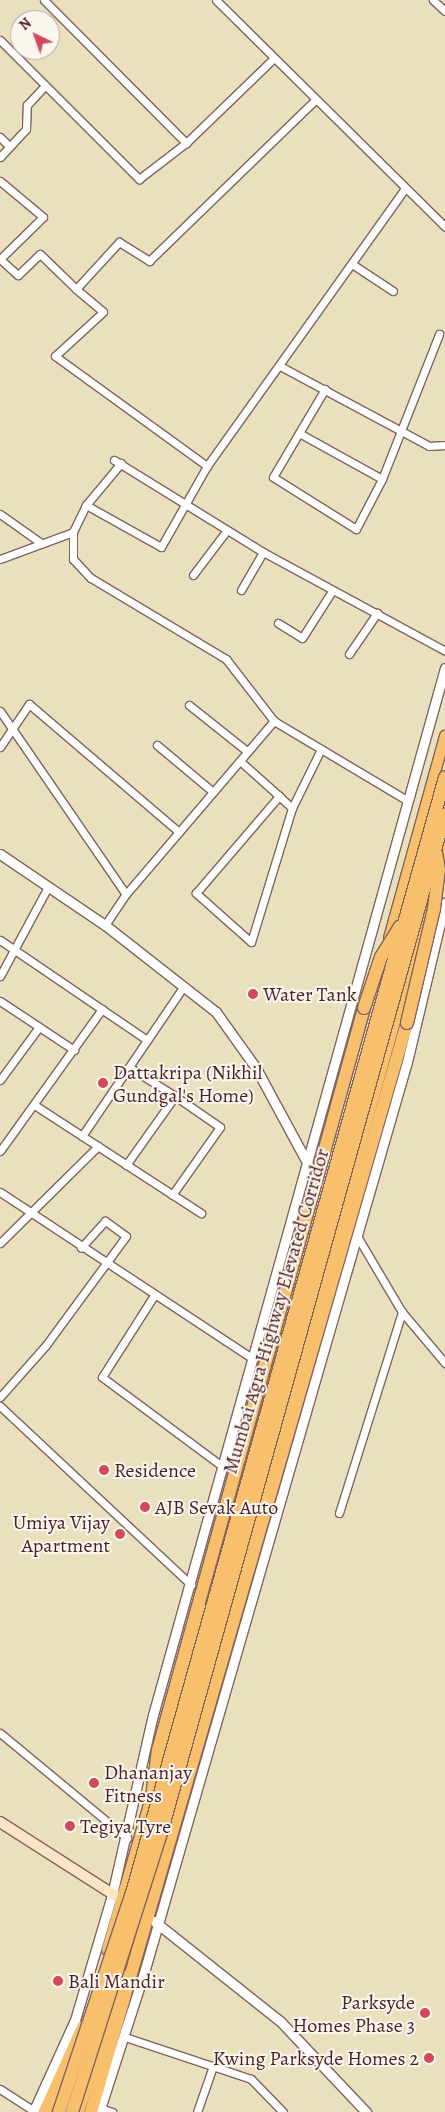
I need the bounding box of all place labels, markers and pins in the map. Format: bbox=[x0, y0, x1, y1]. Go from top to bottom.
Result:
place label: Water Tank bbox=[263, 982, 357, 1006]
marker: Water Tank bbox=[247, 988, 259, 1000]
place label: Dattakripa (Nikhil Gundgal's Home) bbox=[113, 1060, 262, 1107]
marker: Dattakripa (Nikhil Gundgal's Home) bbox=[97, 1077, 109, 1089]
place label: Residence bbox=[114, 1458, 196, 1482]
marker: Residence bbox=[98, 1464, 110, 1476]
place label: AJB Sevak Auto bbox=[155, 1495, 278, 1519]
marker: AJB Sevak Auto bbox=[139, 1501, 151, 1513]
place label: Umiya Vijay Apartment bbox=[13, 1510, 110, 1557]
marker: Umiya Vijay Apartment bbox=[114, 1528, 126, 1540]
place label: Dhananjay Fitness bbox=[104, 1760, 192, 1807]
marker: Dhananjay Fitness bbox=[88, 1777, 100, 1789]
place label: Tegiya Tyre bbox=[80, 1814, 171, 1838]
marker: Tegiya Tyre bbox=[64, 1820, 76, 1832]
place label: Bali Mandir bbox=[68, 1969, 165, 1993]
marker: Bali Mandir bbox=[52, 1975, 64, 1987]
place label: Parksyde Homes Phase 3 bbox=[292, 1990, 415, 2037]
marker: Parksyde Homes Phase 3 bbox=[419, 2007, 431, 2019]
place label: Kwing Parksyde Homes 2 bbox=[213, 2046, 419, 2070]
marker: Kwing Parksyde Homes 2 bbox=[423, 2052, 435, 2064]

